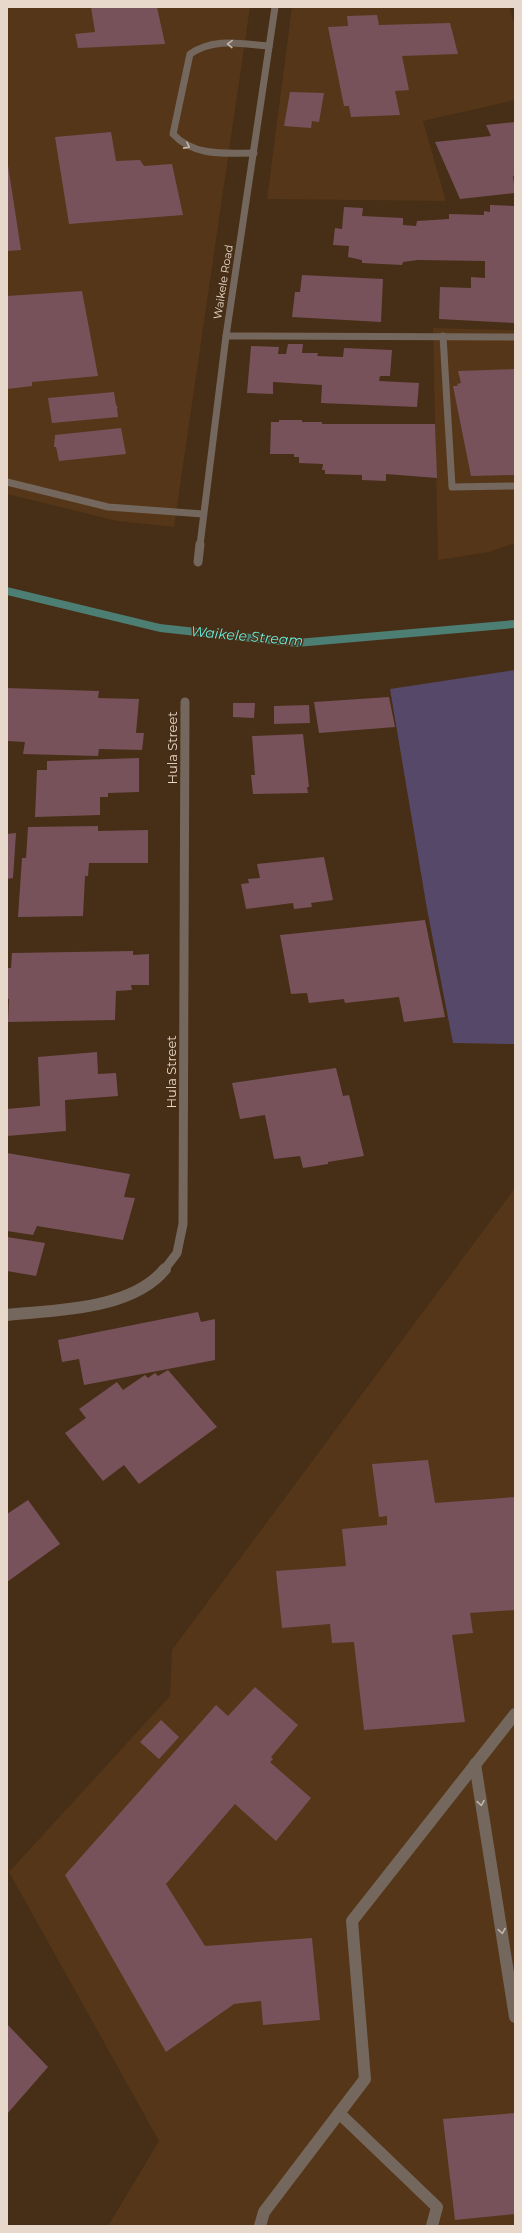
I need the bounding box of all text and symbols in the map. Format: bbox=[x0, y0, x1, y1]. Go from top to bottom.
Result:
one-way arrow bbox=[227, 40, 233, 49]
one-way arrow bbox=[182, 141, 190, 149]
street label: Waikele Road bbox=[210, 244, 236, 320]
water label: Waikele Stream bbox=[190, 622, 304, 650]
street label: Hula Street bbox=[164, 711, 180, 785]
street label: Hula Street bbox=[163, 1035, 179, 1109]
one-way arrow bbox=[477, 1800, 485, 1806]
one-way arrow bbox=[497, 1928, 506, 1934]

